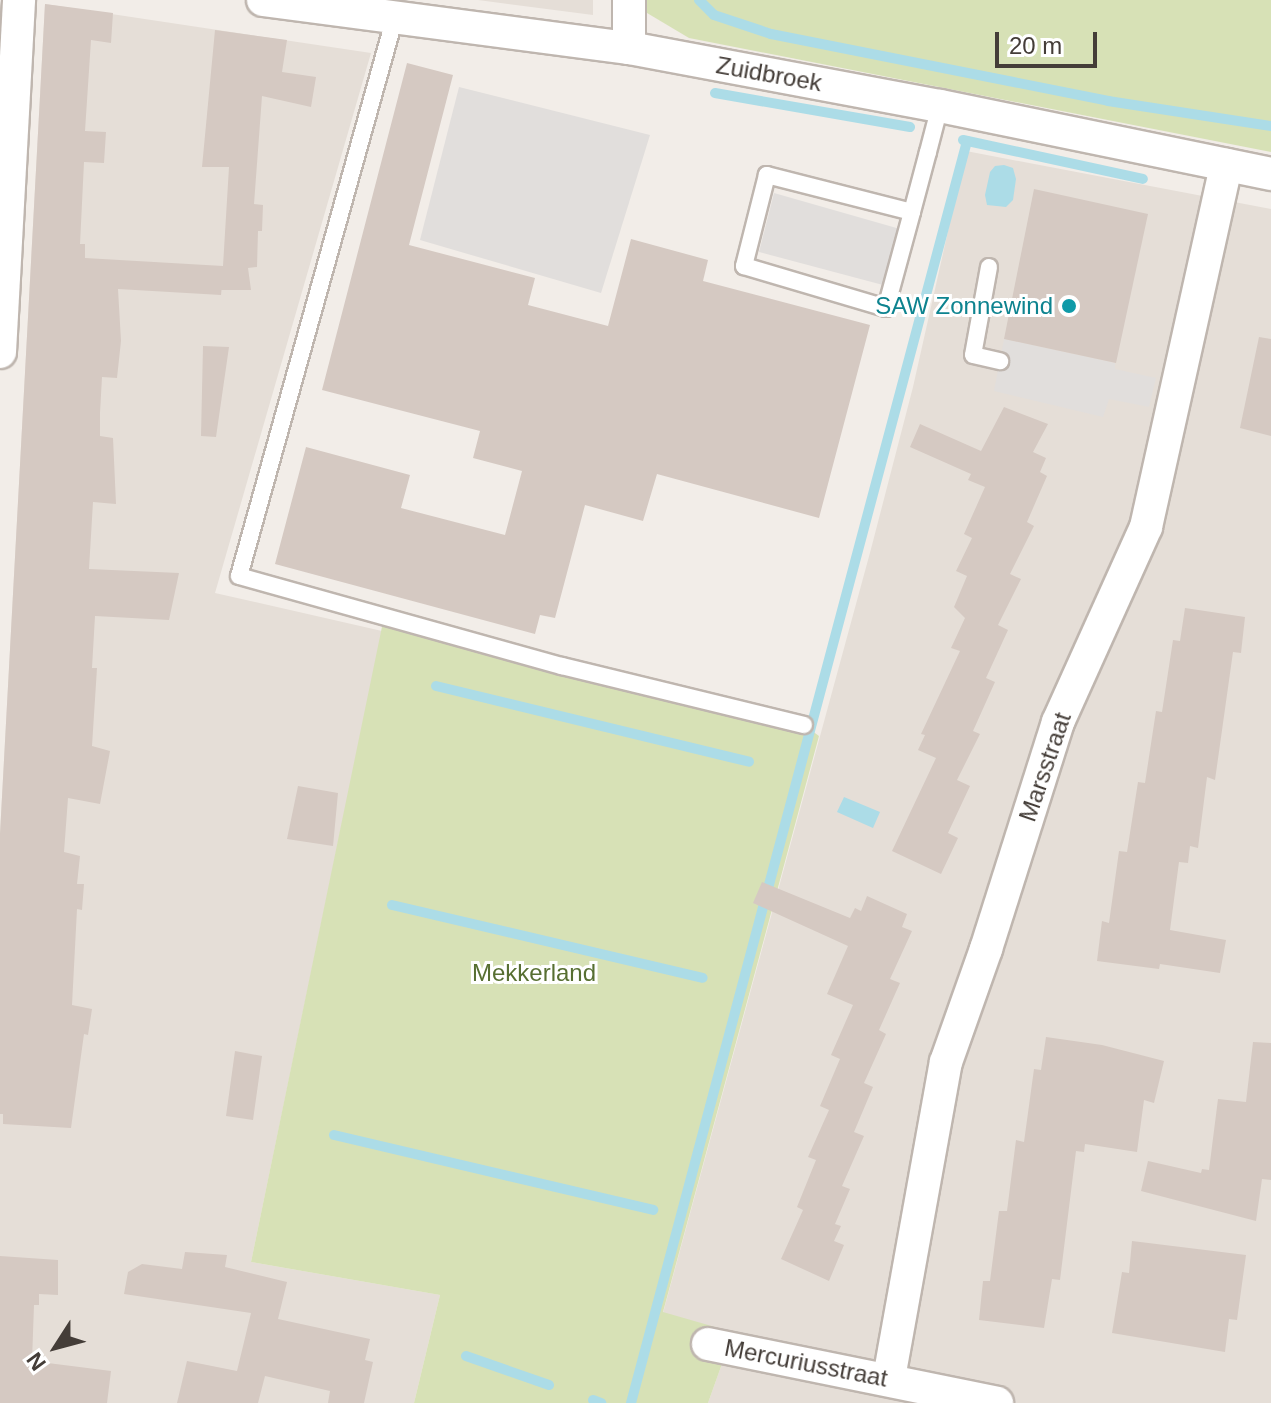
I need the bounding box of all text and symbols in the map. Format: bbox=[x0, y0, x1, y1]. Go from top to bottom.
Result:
scale bar bbox=[999, 16, 1101, 66]
text: 20 m bbox=[1009, 32, 1062, 59]
street label: Zuidbroek bbox=[714, 51, 824, 97]
place label: SAW Zonnewind bbox=[875, 292, 1053, 320]
marker: SAW Zonnewind bbox=[1060, 297, 1078, 315]
street label: Marsstraat bbox=[1013, 709, 1077, 825]
park label: Mekkerland bbox=[472, 959, 596, 987]
north arrow bbox=[16, 1307, 96, 1387]
street label: Mercuriusstraat bbox=[722, 1333, 890, 1393]
text: N bbox=[21, 1348, 51, 1375]

